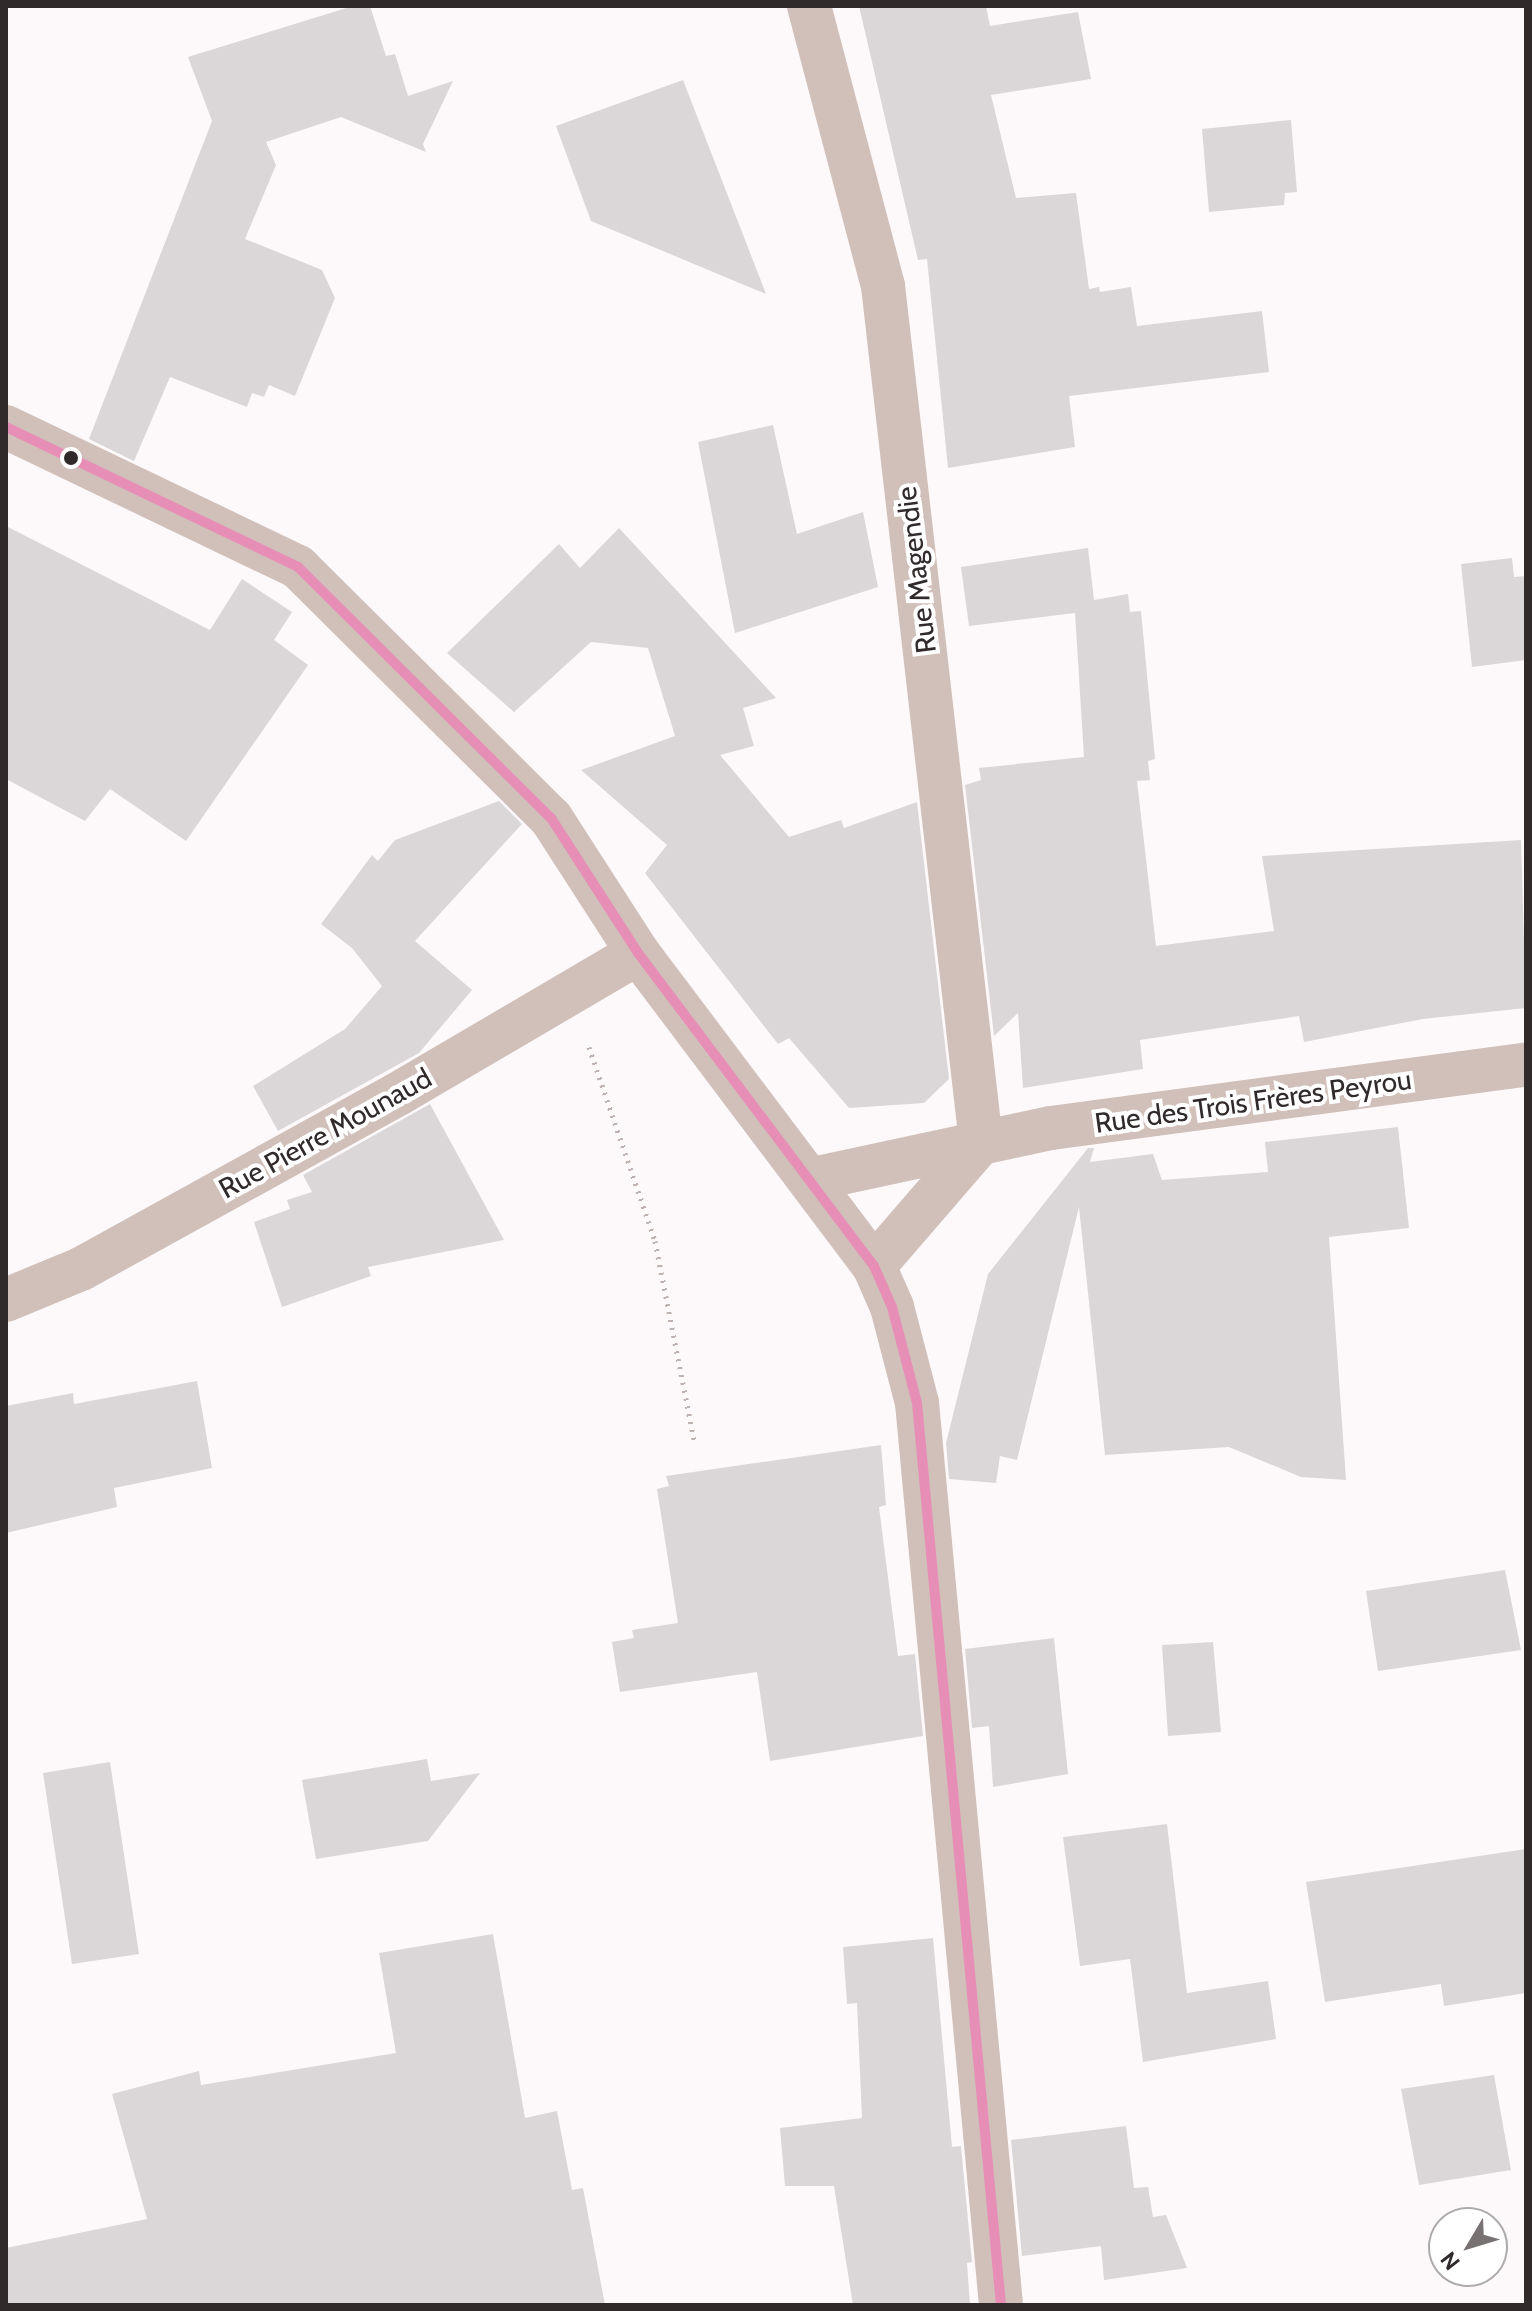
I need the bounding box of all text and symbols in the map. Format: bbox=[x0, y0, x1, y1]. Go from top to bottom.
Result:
unlabelled marker bbox=[63, 450, 79, 466]
street label: Rue Magendie bbox=[889, 485, 943, 655]
street label: Rue Pierre Mounaud bbox=[213, 1061, 437, 1205]
street label: Rue des Trois Frères Peyrou bbox=[1093, 1062, 1413, 1140]
north arrow bbox=[1428, 2207, 1508, 2287]
text: N bbox=[1435, 2246, 1466, 2275]

